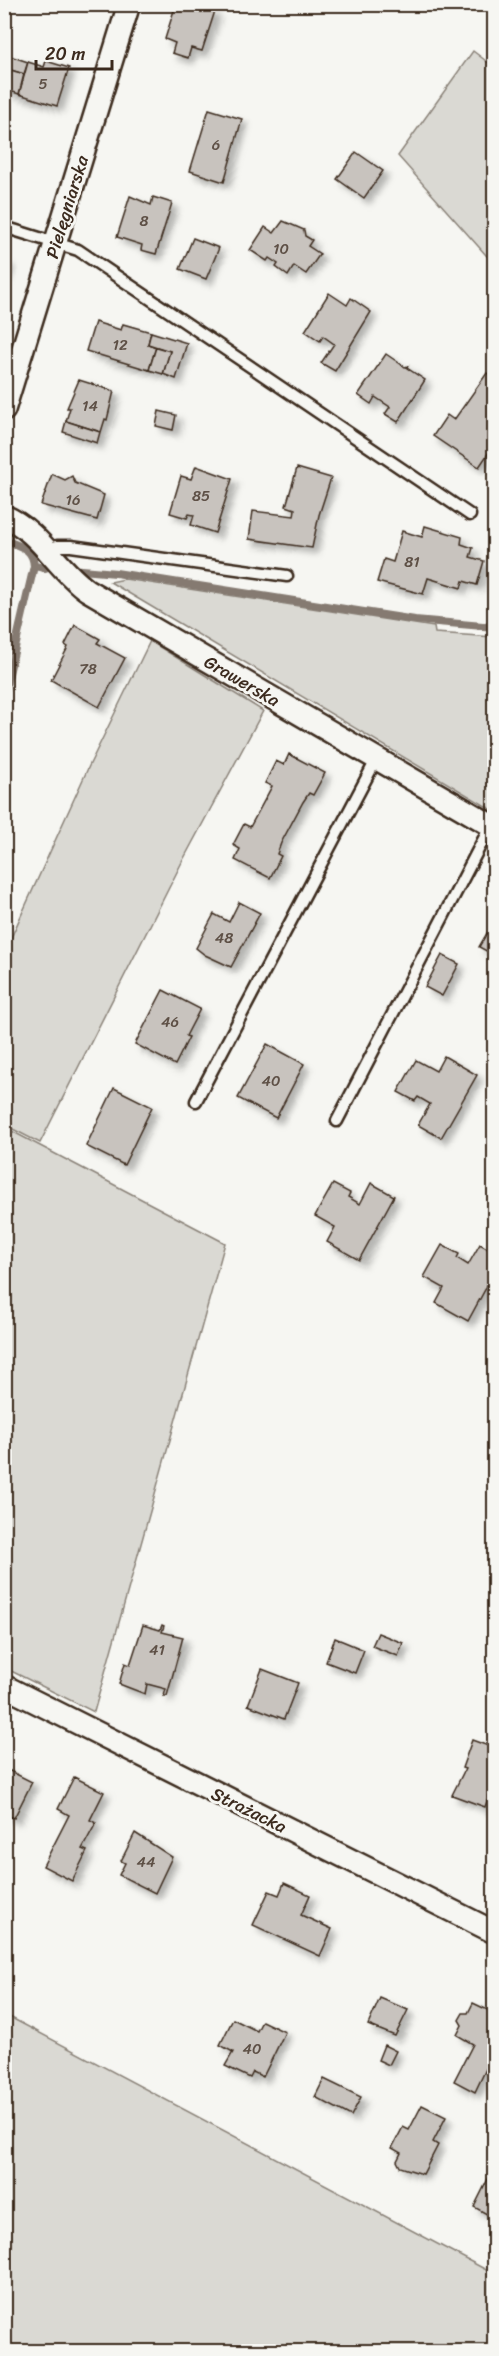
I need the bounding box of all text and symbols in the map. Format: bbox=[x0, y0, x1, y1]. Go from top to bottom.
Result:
scale bar bbox=[36, 33, 112, 71]
text: 20 m bbox=[45, 38, 85, 70]
house number: 5 bbox=[38, 71, 48, 97]
house number: 6 bbox=[212, 132, 220, 158]
street label: Pielęgniarska bbox=[36, 150, 98, 263]
house number: 8 bbox=[139, 208, 149, 234]
house number: 10 bbox=[273, 236, 289, 262]
house number: 12 bbox=[112, 332, 128, 358]
house number: 14 bbox=[82, 393, 98, 419]
house number: 85 bbox=[192, 483, 210, 509]
house number: 16 bbox=[66, 487, 80, 513]
house number: 81 bbox=[404, 549, 420, 575]
street label: Grawerska bbox=[198, 646, 286, 716]
house number: 78 bbox=[79, 656, 97, 682]
house number: 48 bbox=[215, 925, 233, 951]
house number: 46 bbox=[161, 1009, 179, 1035]
house number: 40 bbox=[262, 1068, 280, 1094]
house number: 41 bbox=[149, 1637, 165, 1663]
street label: Strażacka bbox=[206, 1778, 292, 1842]
house number: 44 bbox=[137, 1849, 155, 1875]
house number: 40 bbox=[243, 2036, 261, 2062]

